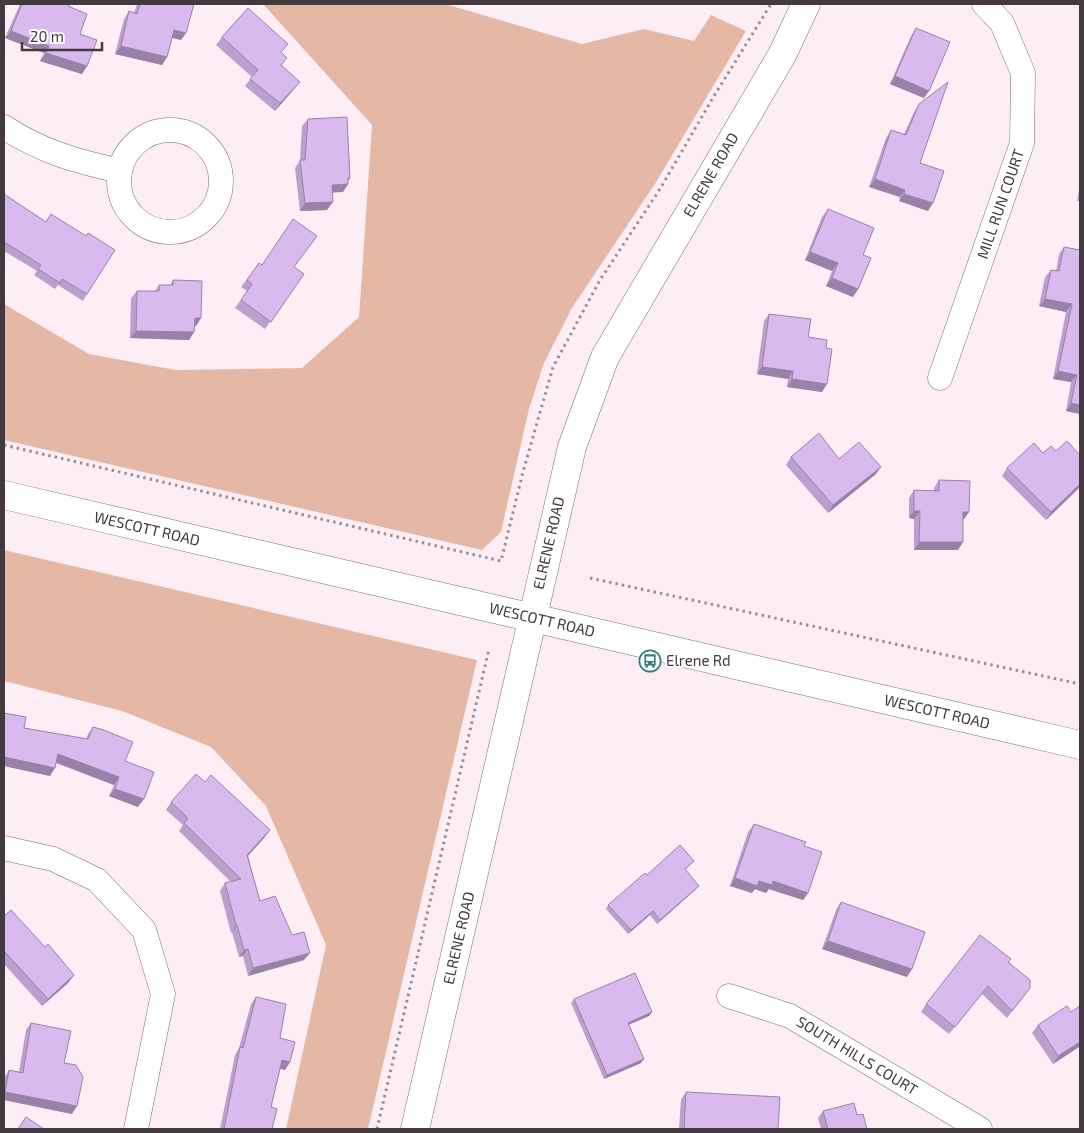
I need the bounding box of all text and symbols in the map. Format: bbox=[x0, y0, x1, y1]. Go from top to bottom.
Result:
scale bar bbox=[22, 20, 102, 52]
text: 20 m bbox=[30, 27, 64, 45]
street label: ELRENE ROAD bbox=[679, 129, 742, 220]
street label: MILL RUN COURT bbox=[973, 146, 1027, 261]
street label: ELRENE ROAD bbox=[529, 495, 567, 591]
street label: WESCOTT ROAD bbox=[92, 507, 202, 549]
street label: WESCOTT ROAD bbox=[487, 598, 597, 640]
bus stop icon: Elrene Rd bbox=[638, 649, 662, 673]
place label: Elrene Rd bbox=[666, 651, 731, 669]
street label: WESCOTT ROAD bbox=[882, 690, 992, 732]
street label: ELRENE ROAD bbox=[439, 890, 477, 986]
street label: SOUTH HILLS COURT bbox=[794, 1012, 921, 1099]

